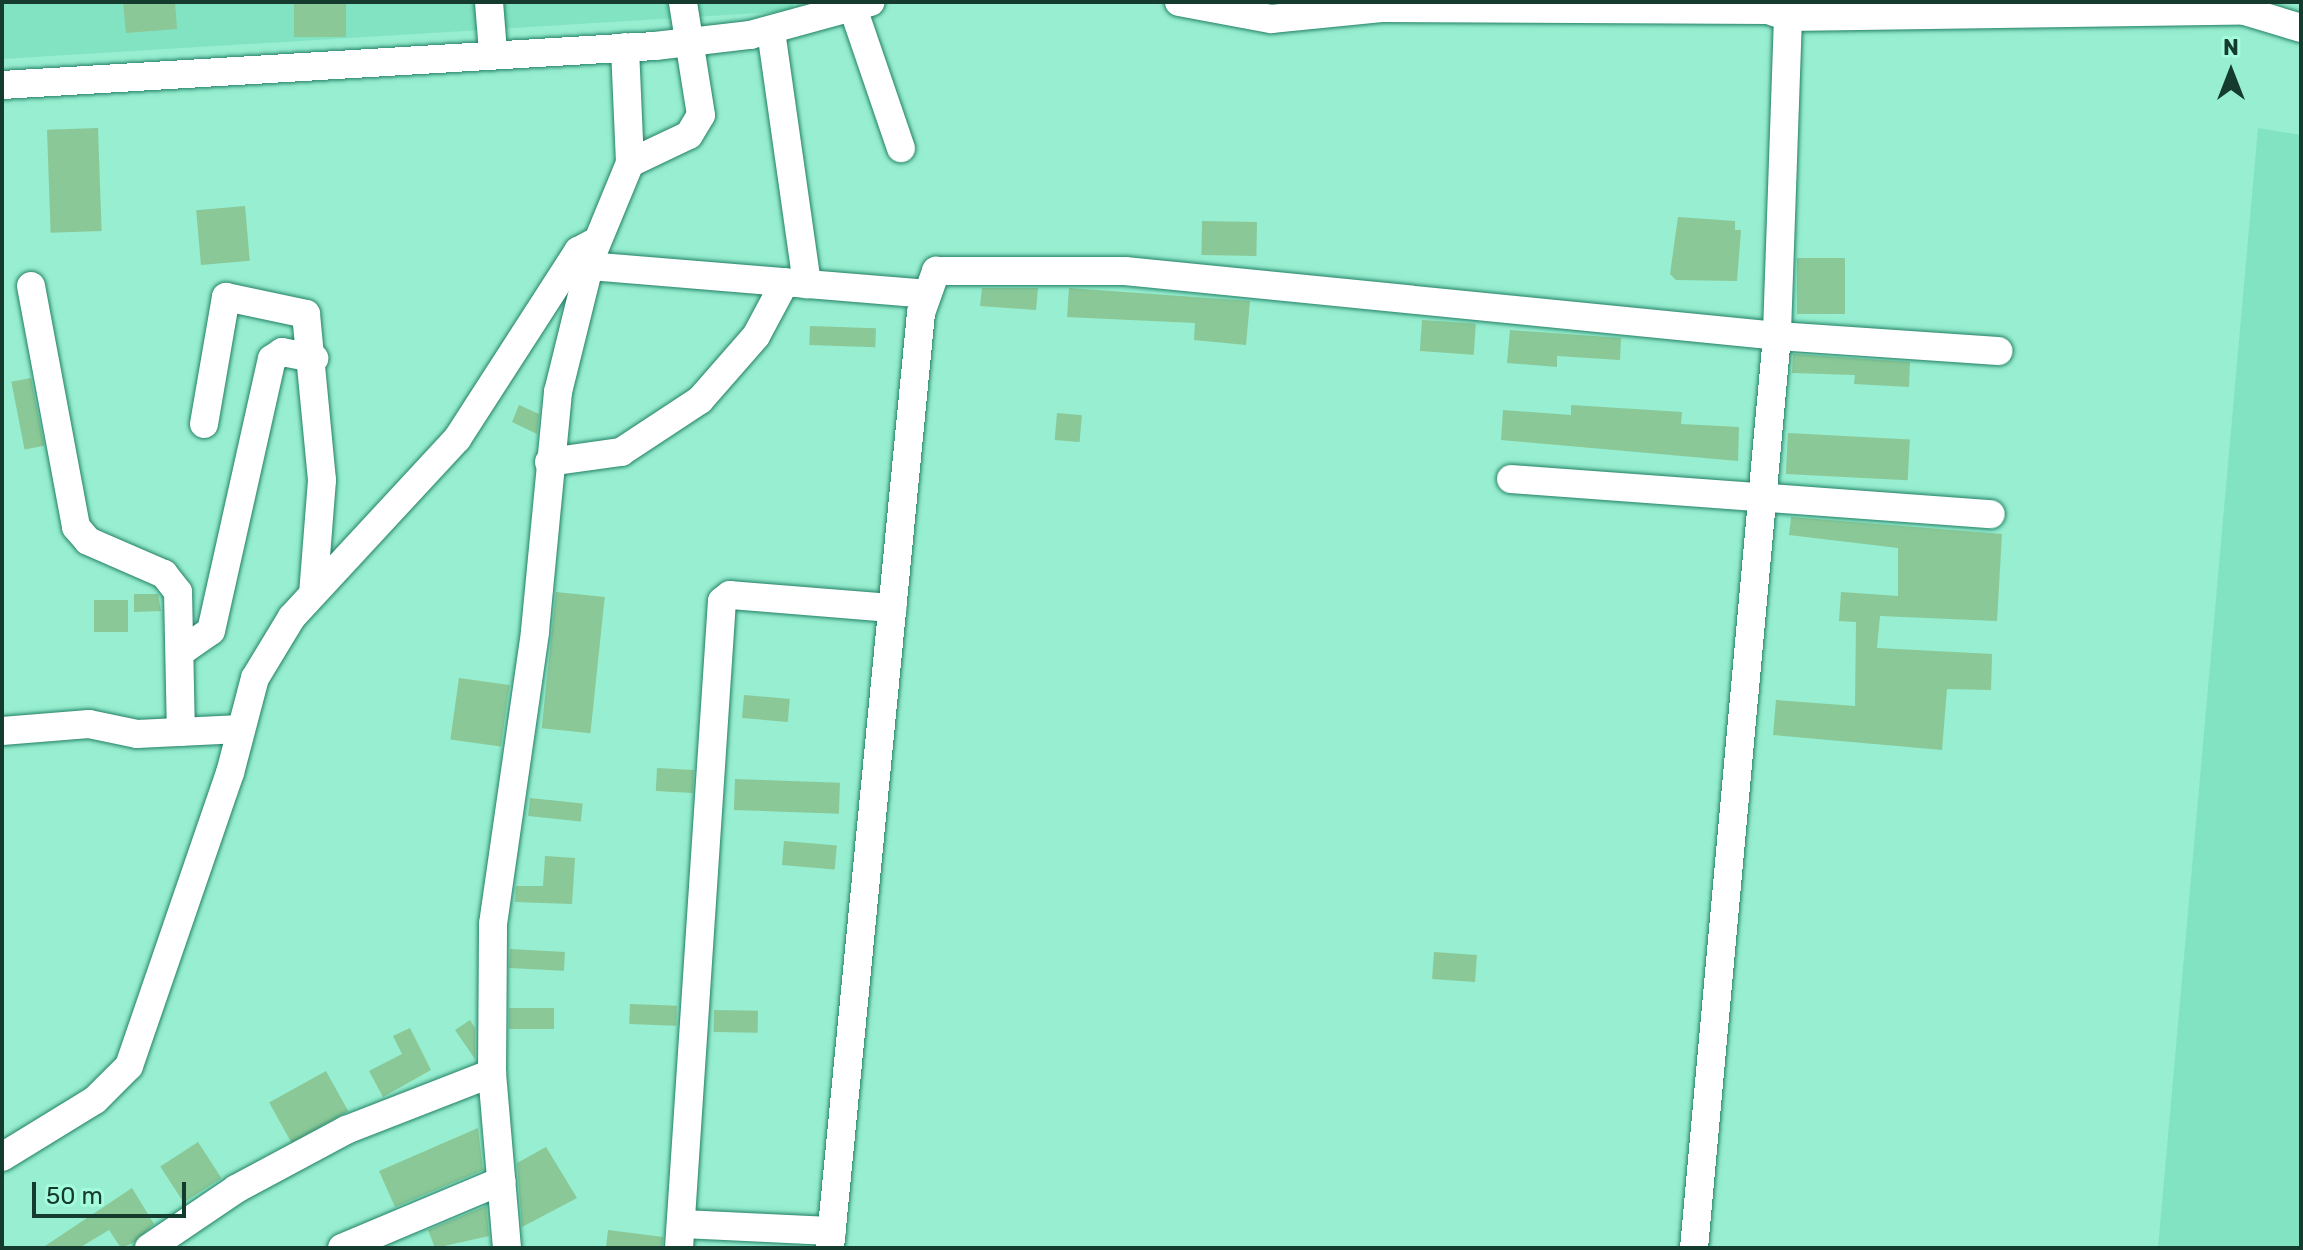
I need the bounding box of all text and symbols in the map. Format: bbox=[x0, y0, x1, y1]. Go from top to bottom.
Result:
north arrow bbox=[2191, 32, 2271, 112]
text: N bbox=[2223, 34, 2239, 61]
scale bar bbox=[36, 1166, 190, 1216]
text: 50 m bbox=[46, 1182, 103, 1210]

